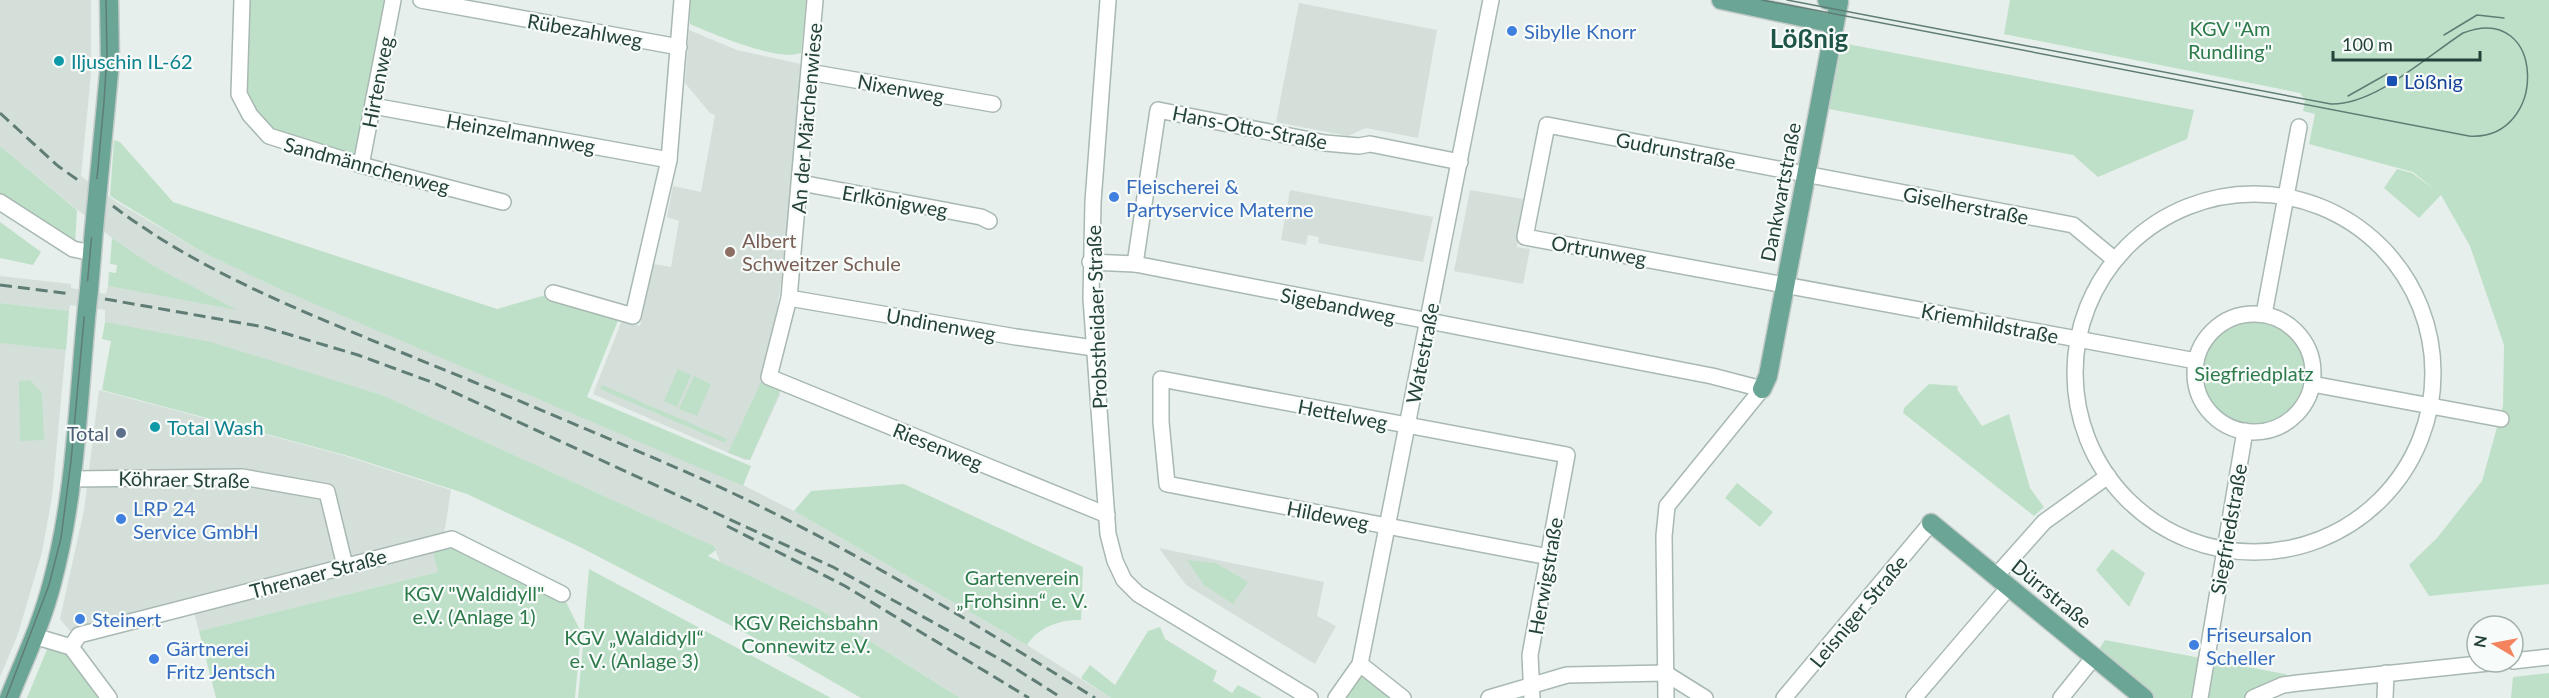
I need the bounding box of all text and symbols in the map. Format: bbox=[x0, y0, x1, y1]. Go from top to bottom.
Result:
street label: Rübezahlweg bbox=[526, 8, 644, 52]
park label: KGV "Am Rundling" bbox=[2188, 16, 2272, 63]
place label: Sibylle Knorr bbox=[1524, 19, 1637, 43]
street label: An der Märchenwiese bbox=[786, 22, 826, 214]
district label: Lößnig bbox=[1770, 22, 1848, 54]
marker: Sibylle Knorr bbox=[1505, 24, 1519, 38]
scale bar bbox=[2333, 24, 2480, 62]
text: 100 m bbox=[2342, 33, 2393, 55]
street label: Hirtenweg bbox=[356, 34, 398, 130]
place label: Iljuschin IL-62 bbox=[71, 49, 193, 73]
marker: Iljuschin IL-62 bbox=[52, 54, 66, 68]
street label: Nixenweg bbox=[856, 69, 946, 107]
place label: Lößnig bbox=[2404, 69, 2463, 93]
marker: Lößnig bbox=[2385, 74, 2399, 88]
street label: Hans-Otto-Straße bbox=[1170, 100, 1330, 154]
street label: Heinzelmannweg bbox=[445, 108, 597, 158]
street label: Dankwartstraße bbox=[1755, 120, 1805, 264]
street label: Gudrunstraße bbox=[1614, 127, 1738, 173]
street label: Sandmännchenweg bbox=[281, 131, 453, 199]
place label: Fleischerei & Partyservice Materne bbox=[1126, 174, 1314, 221]
street label: Erlkönigweg bbox=[840, 180, 950, 222]
street label: Giselherstraße bbox=[1901, 181, 2031, 229]
marker: Fleischerei & Partyservice Materne bbox=[1107, 190, 1121, 204]
street label: Probstheidaer Straße bbox=[1081, 225, 1111, 409]
place label: Albert Schweitzer Schule bbox=[742, 228, 901, 275]
street label: Ortrunweg bbox=[1549, 230, 1649, 270]
marker: Albert Schweitzer Schule bbox=[723, 245, 737, 259]
street label: Sigebandweg bbox=[1279, 282, 1397, 328]
street label: Kriemhildstraße bbox=[1919, 298, 2061, 348]
street label: Watestraße bbox=[1400, 301, 1444, 405]
street label: Undinenweg bbox=[884, 303, 998, 345]
park label: Siegfriedplatz bbox=[2194, 361, 2314, 385]
street label: Hettelweg bbox=[1296, 394, 1390, 434]
place label: Total Wash bbox=[167, 415, 264, 439]
street label: Riesenweg bbox=[890, 417, 986, 475]
marker: Total Wash bbox=[148, 420, 162, 434]
place label: Total bbox=[67, 421, 109, 445]
marker: Total bbox=[114, 426, 128, 440]
street label: Siegfriedstraße bbox=[2205, 462, 2251, 596]
street label: Köhraer Straße bbox=[118, 466, 250, 492]
street label: Hildeweg bbox=[1285, 495, 1371, 535]
place label: LRP 24 Service GmbH bbox=[133, 496, 259, 543]
marker: LRP 24 Service GmbH bbox=[114, 512, 128, 526]
street label: Herwigstraße bbox=[1523, 515, 1567, 637]
street label: Threnaer Straße bbox=[247, 543, 389, 603]
street label: Leisniger Straße bbox=[1804, 550, 1912, 672]
street label: Dürrstraße bbox=[2007, 554, 2097, 632]
park label: Gartenverein „Frohsinn“ e. V. bbox=[956, 565, 1088, 612]
park label: KGV "Waldidyll" e.V. (Anlage 1) bbox=[404, 581, 544, 628]
place label: Steinert bbox=[92, 607, 161, 631]
park label: KGV Reichsbahn Connewitz e.V. bbox=[734, 610, 878, 657]
marker: Steinert bbox=[73, 612, 87, 626]
north arrow bbox=[2465, 614, 2525, 674]
place label: Friseursalon Scheller bbox=[2206, 622, 2312, 669]
park label: KGV „Waldidyll“ e. V. (Anlage 3) bbox=[564, 625, 704, 672]
text: N bbox=[2469, 634, 2490, 649]
place label: Gärtnerei Fritz Jentsch bbox=[166, 636, 276, 683]
marker: Friseursalon Scheller bbox=[2187, 638, 2201, 652]
marker: Gärtnerei Fritz Jentsch bbox=[147, 652, 161, 666]

